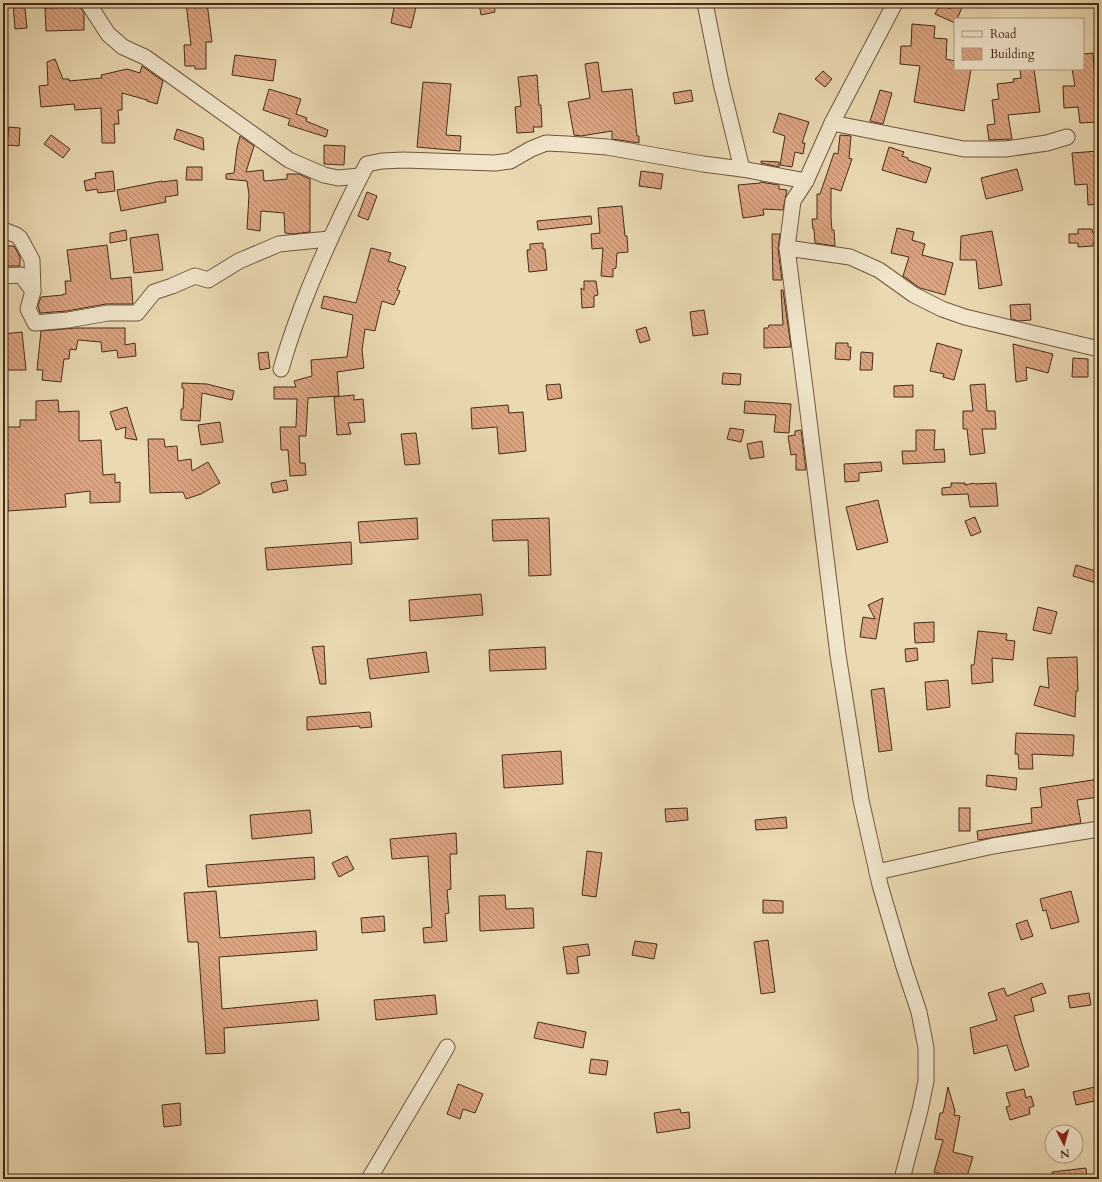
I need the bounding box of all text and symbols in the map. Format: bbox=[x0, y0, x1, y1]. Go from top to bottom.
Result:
legend bbox=[954, 18, 1084, 70]
text: Road bbox=[990, 26, 1017, 42]
text: Building bbox=[990, 46, 1035, 62]
north arrow bbox=[1044, 1124, 1084, 1164]
text: N bbox=[1059, 1145, 1071, 1161]

